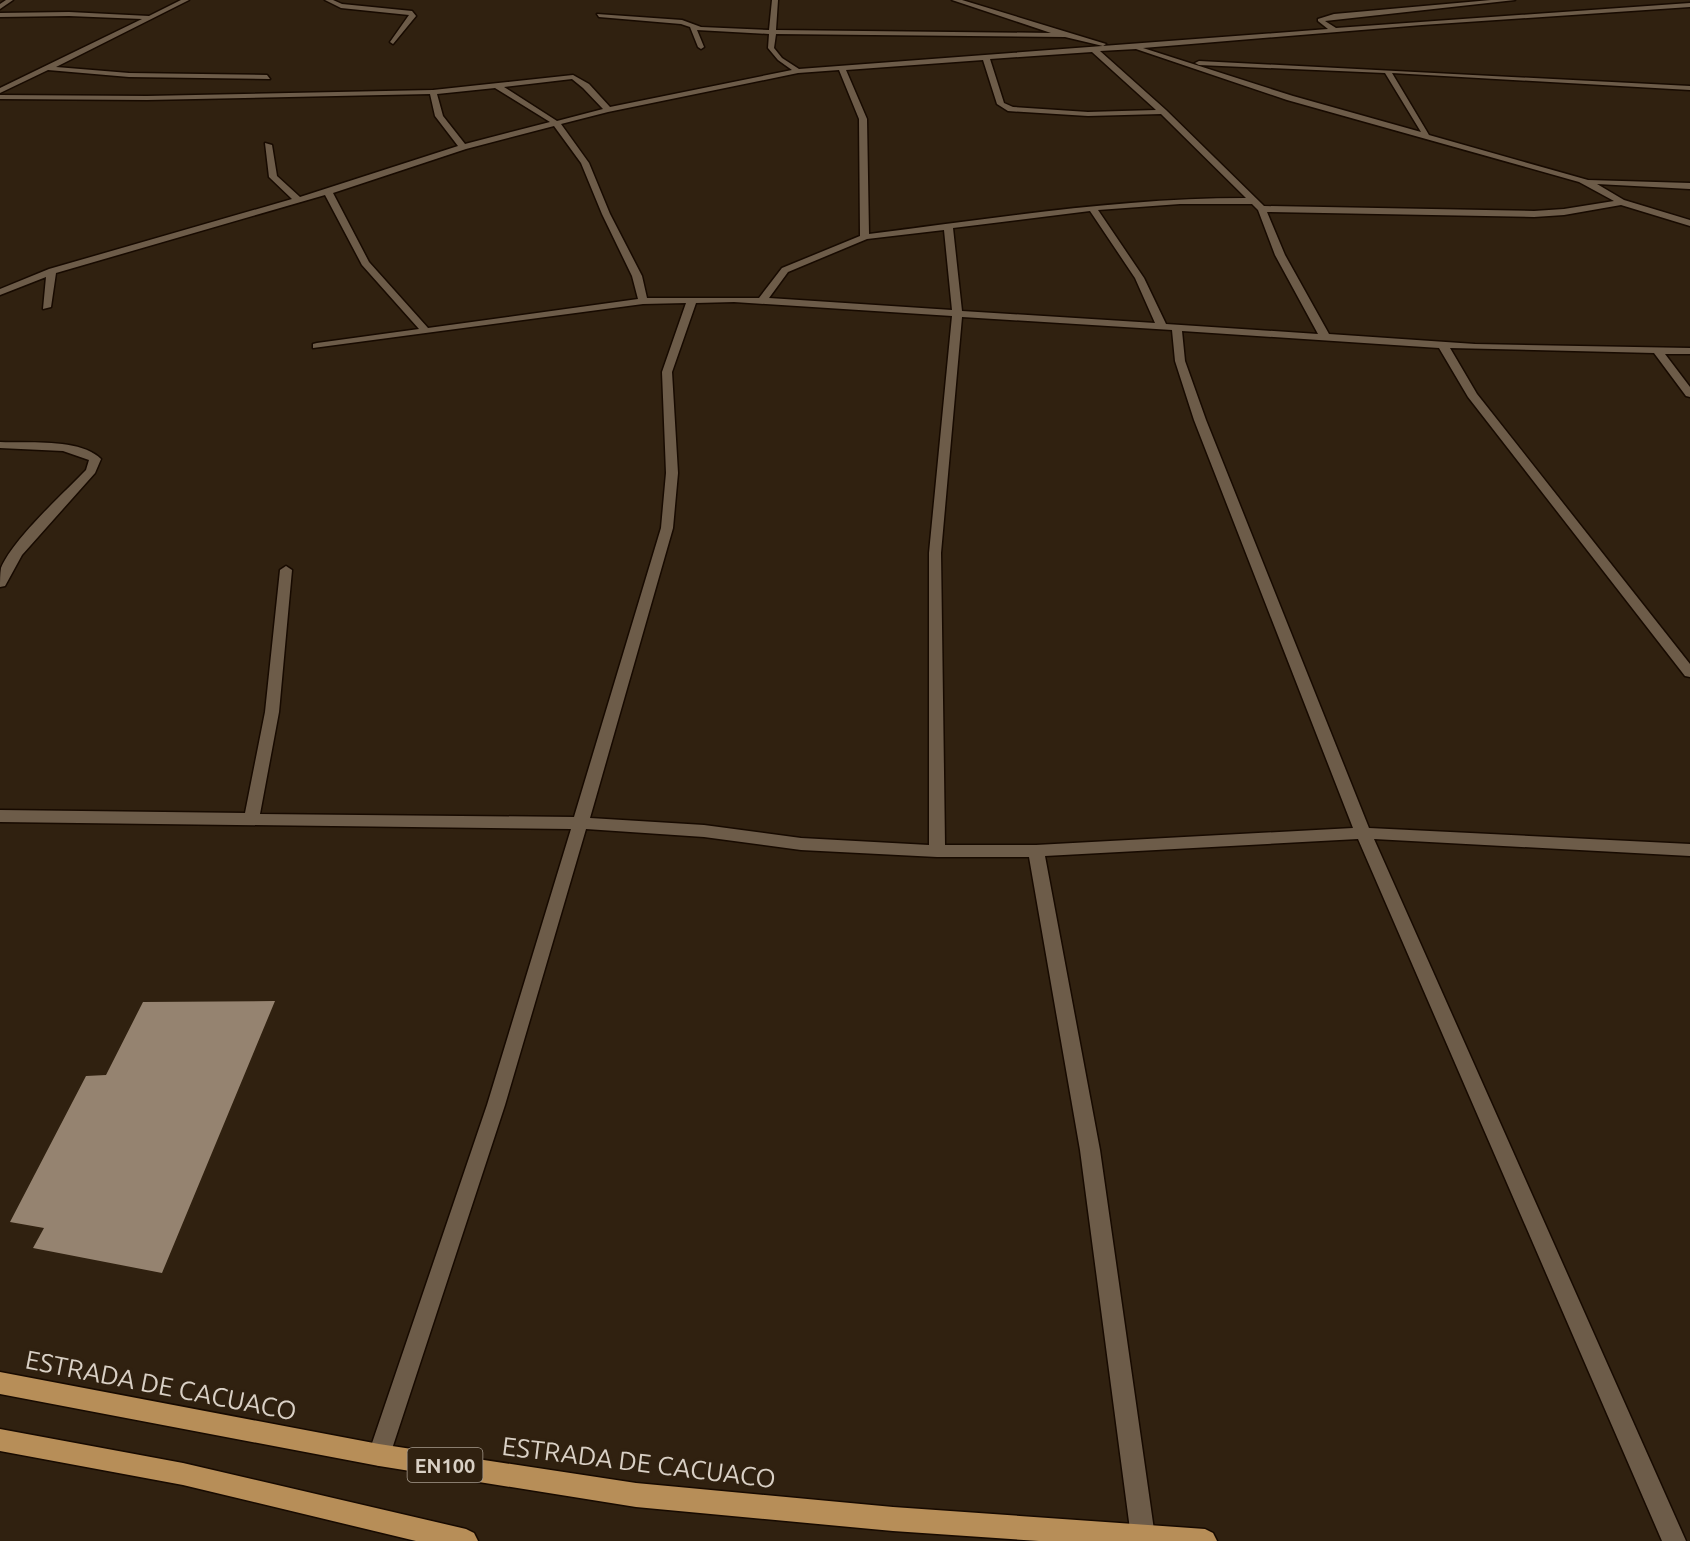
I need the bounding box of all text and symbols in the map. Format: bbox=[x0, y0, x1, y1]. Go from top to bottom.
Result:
street label: ESTRADA DE CACUACO bbox=[23, 1344, 299, 1426]
street label: ESTRADA DE CACUACO bbox=[500, 1431, 778, 1493]
road number: EN100 bbox=[408, 1448, 482, 1482]

